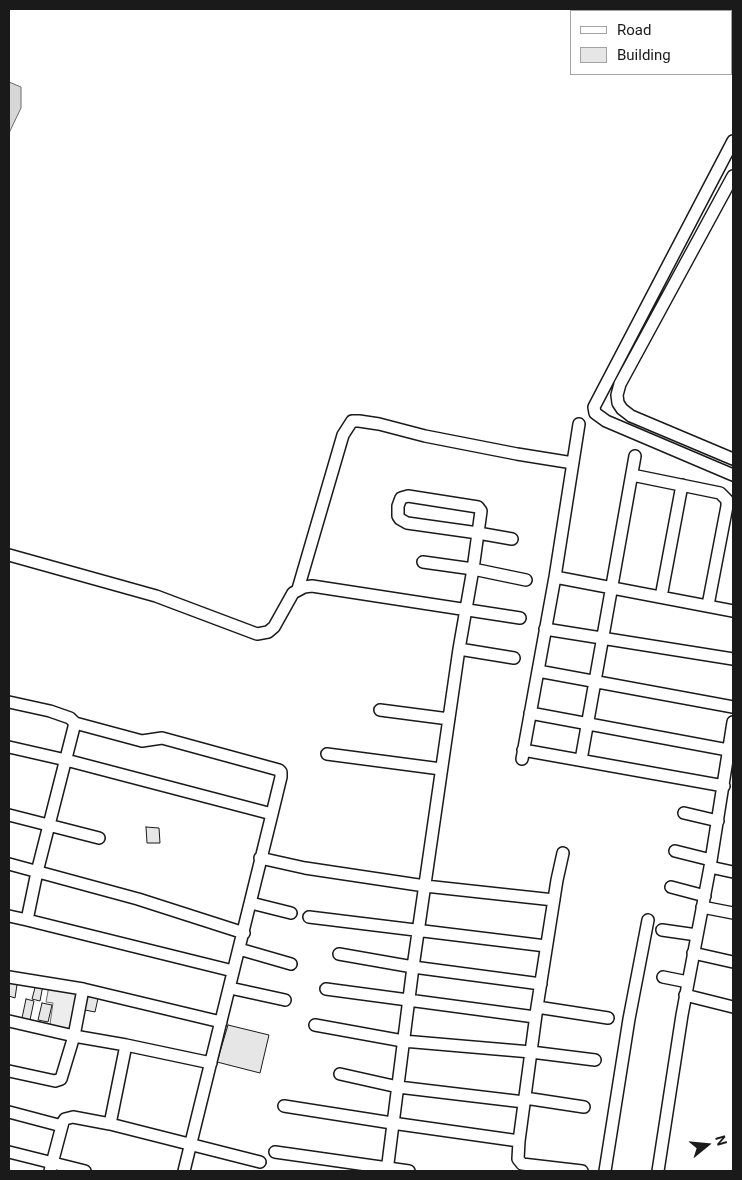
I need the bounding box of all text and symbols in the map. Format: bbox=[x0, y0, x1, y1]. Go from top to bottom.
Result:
legend bbox=[570, 10, 732, 75]
text: Road bbox=[617, 21, 651, 39]
text: Building bbox=[617, 46, 671, 64]
north arrow bbox=[682, 1120, 732, 1170]
text: N bbox=[712, 1134, 730, 1148]

